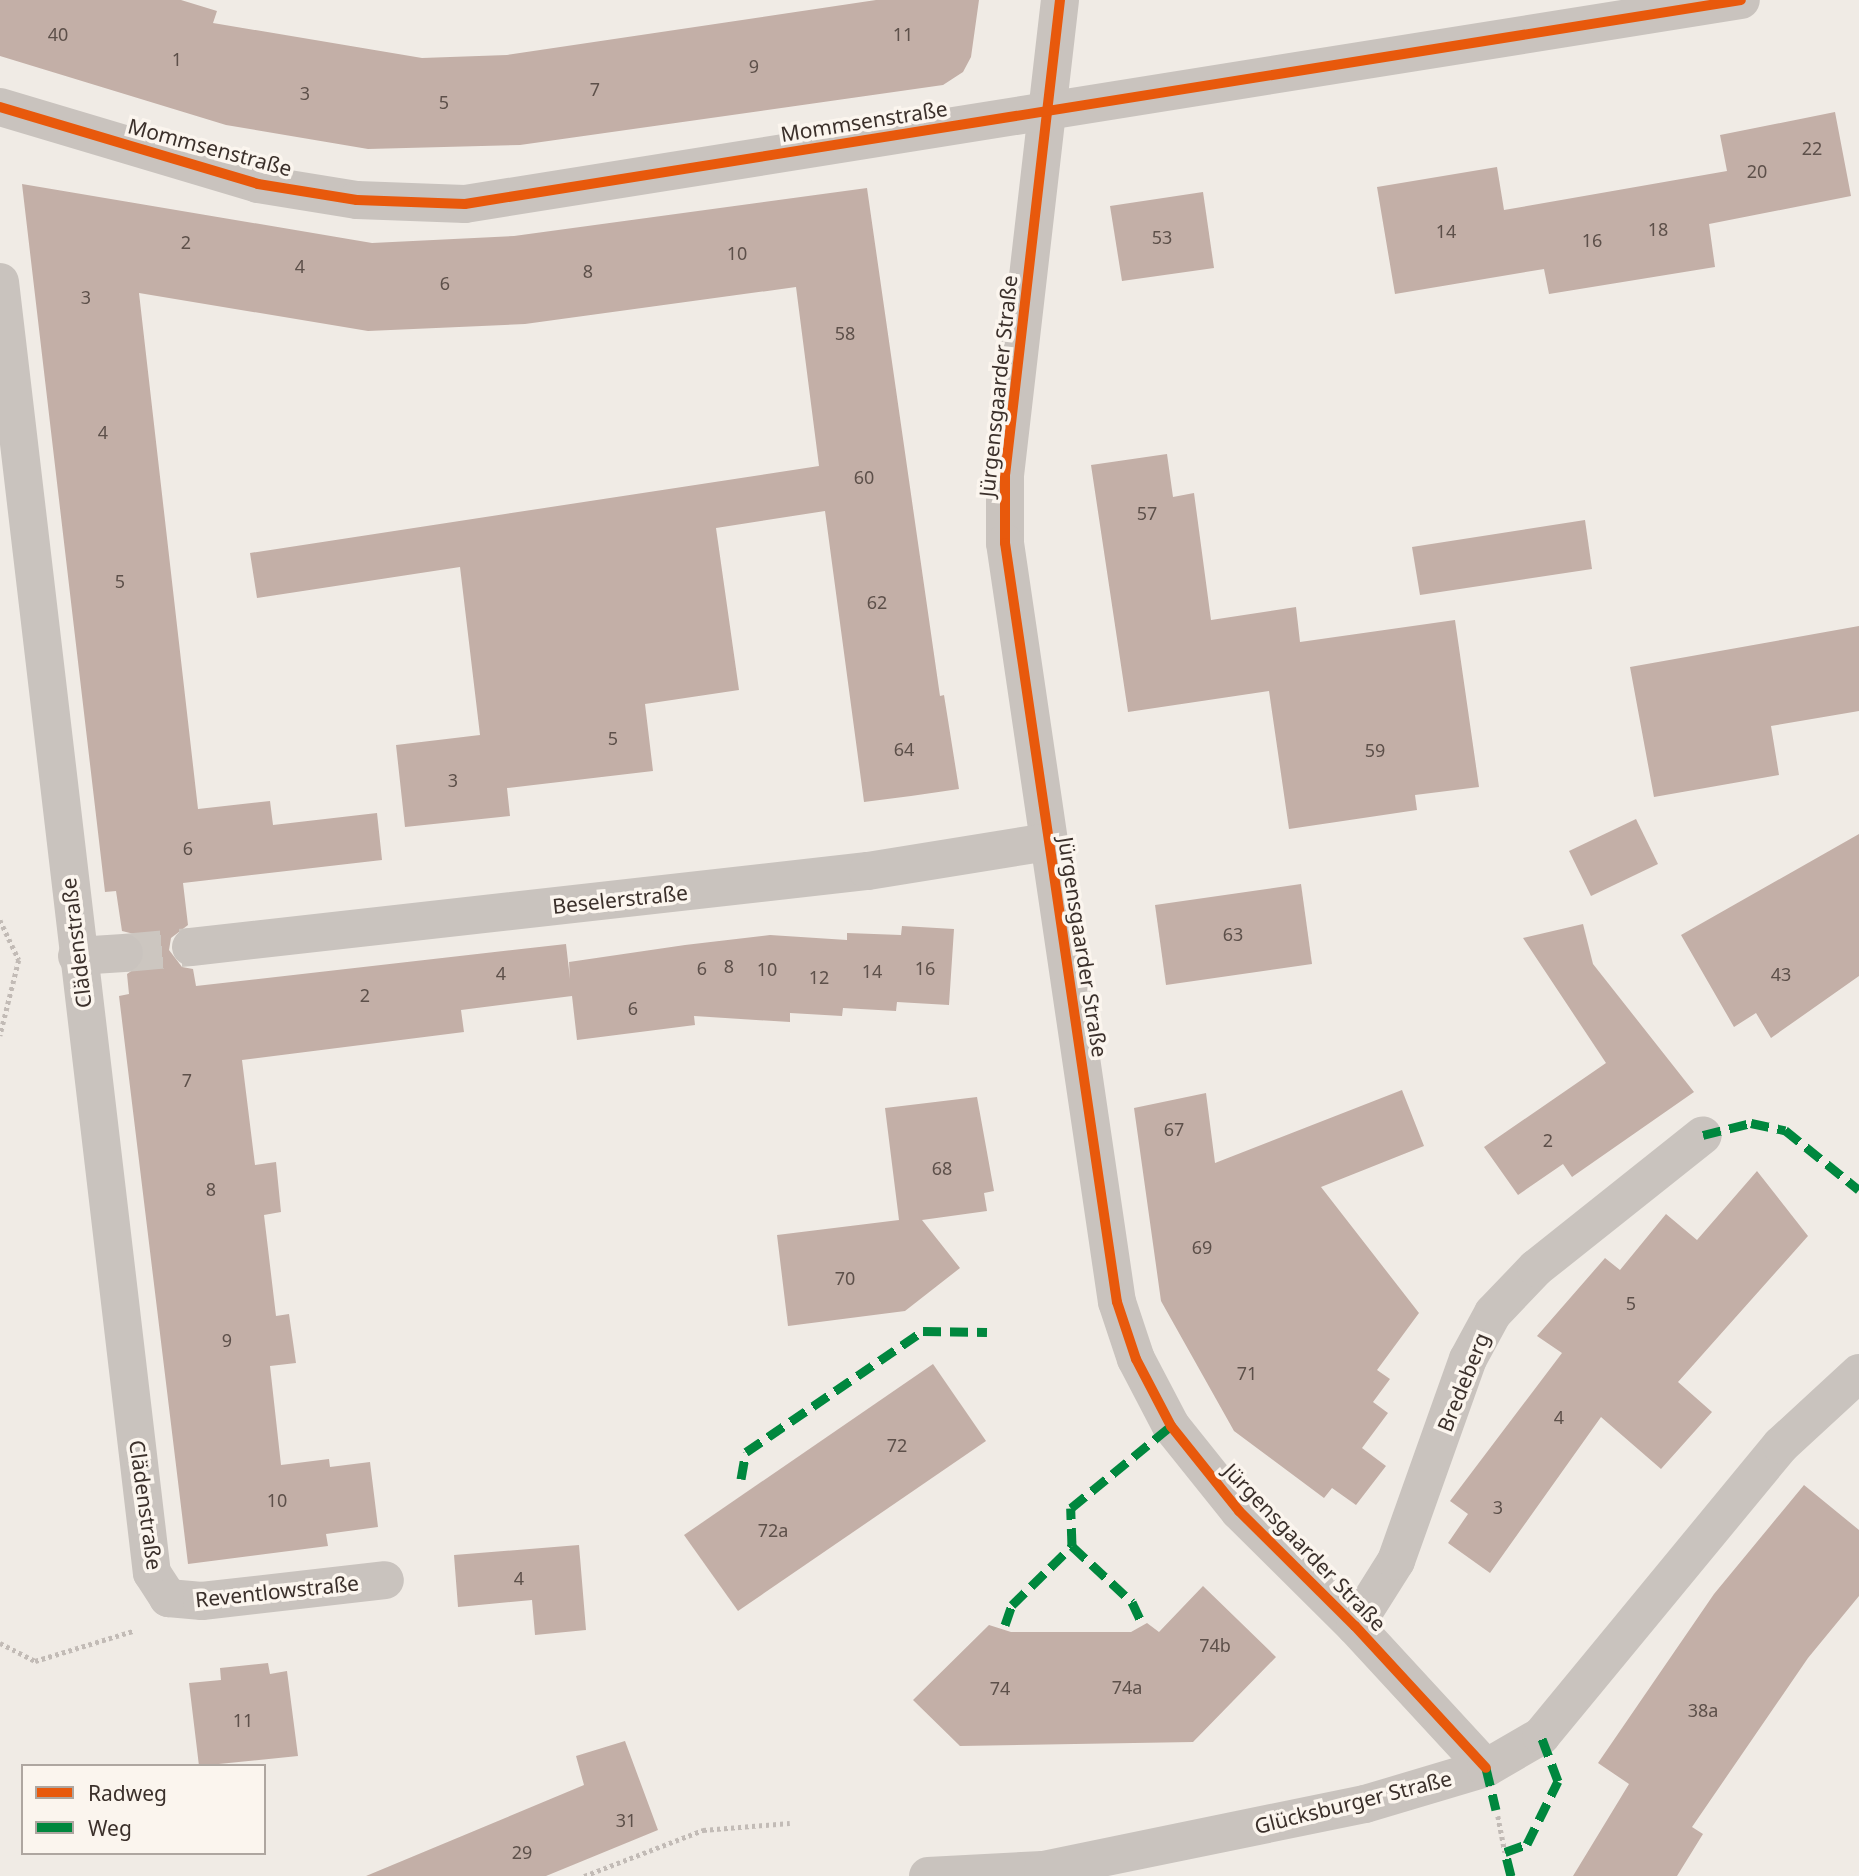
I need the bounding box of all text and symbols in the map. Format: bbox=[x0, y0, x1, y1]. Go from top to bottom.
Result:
house number: 40 bbox=[48, 23, 68, 45]
house number: 11 bbox=[893, 23, 913, 45]
house number: 1 bbox=[172, 48, 182, 70]
house number: 9 bbox=[749, 55, 759, 77]
house number: 7 bbox=[590, 78, 600, 100]
house number: 3 bbox=[300, 82, 310, 104]
house number: 5 bbox=[439, 91, 449, 113]
street label: Mommsenstraße bbox=[779, 95, 949, 147]
street label: Mommsenstraße bbox=[125, 113, 295, 181]
house number: 22 bbox=[1802, 137, 1822, 159]
house number: 20 bbox=[1747, 160, 1767, 182]
house number: 18 bbox=[1648, 218, 1668, 240]
house number: 14 bbox=[1436, 220, 1456, 242]
house number: 53 bbox=[1152, 226, 1172, 248]
house number: 16 bbox=[1582, 229, 1602, 251]
house number: 2 bbox=[181, 231, 191, 253]
house number: 10 bbox=[727, 242, 747, 264]
house number: 4 bbox=[295, 255, 305, 277]
house number: 8 bbox=[583, 260, 593, 282]
house number: 6 bbox=[440, 272, 450, 294]
street label: Jürgensgaarder Straße bbox=[974, 274, 1022, 498]
house number: 3 bbox=[81, 286, 91, 308]
house number: 58 bbox=[835, 322, 855, 344]
house number: 4 bbox=[98, 421, 108, 443]
house number: 60 bbox=[854, 466, 874, 488]
house number: 57 bbox=[1137, 502, 1157, 524]
house number: 5 bbox=[115, 570, 125, 592]
house number: 62 bbox=[867, 591, 887, 613]
house number: 5 bbox=[608, 727, 618, 749]
house number: 64 bbox=[894, 738, 914, 760]
house number: 59 bbox=[1365, 739, 1385, 761]
house number: 3 bbox=[448, 769, 458, 791]
street label: Jürgensgaarder Straße bbox=[1053, 835, 1113, 1059]
house number: 6 bbox=[183, 837, 193, 859]
street label: Clädenstraße bbox=[56, 876, 96, 1010]
street label: Beselerstraße bbox=[551, 879, 689, 919]
house number: 63 bbox=[1223, 923, 1243, 945]
house number: 8 bbox=[724, 955, 734, 977]
house number: 6 bbox=[697, 957, 707, 979]
house number: 16 bbox=[915, 957, 935, 979]
house number: 10 bbox=[757, 958, 777, 980]
house number: 14 bbox=[862, 960, 882, 982]
house number: 4 bbox=[496, 962, 506, 984]
house number: 43 bbox=[1771, 963, 1791, 985]
house number: 12 bbox=[809, 966, 829, 988]
house number: 2 bbox=[360, 984, 370, 1006]
house number: 6 bbox=[628, 997, 638, 1019]
house number: 7 bbox=[182, 1069, 192, 1091]
house number: 67 bbox=[1164, 1118, 1184, 1140]
house number: 2 bbox=[1543, 1129, 1553, 1151]
house number: 68 bbox=[932, 1157, 952, 1179]
house number: 8 bbox=[206, 1178, 216, 1200]
house number: 69 bbox=[1192, 1236, 1212, 1258]
house number: 70 bbox=[835, 1267, 855, 1289]
house number: 5 bbox=[1626, 1292, 1636, 1314]
house number: 9 bbox=[222, 1329, 232, 1351]
street label: Bredeberg bbox=[1432, 1329, 1494, 1435]
house number: 71 bbox=[1237, 1362, 1257, 1384]
house number: 4 bbox=[1554, 1406, 1564, 1428]
house number: 72 bbox=[887, 1434, 907, 1456]
street label: Clädenstraße bbox=[124, 1438, 168, 1572]
street label: Jürgensgaarder Straße bbox=[1219, 1458, 1391, 1636]
house number: 10 bbox=[267, 1489, 287, 1511]
house number: 3 bbox=[1493, 1496, 1503, 1518]
house number: 72a bbox=[758, 1519, 788, 1541]
house number: 4 bbox=[514, 1567, 524, 1589]
street label: Reventlowstraße bbox=[194, 1570, 360, 1612]
house number: 74b bbox=[1199, 1634, 1231, 1656]
house number: 74a bbox=[1112, 1676, 1142, 1698]
house number: 74 bbox=[990, 1677, 1010, 1699]
house number: 38a bbox=[1688, 1699, 1718, 1721]
house number: 11 bbox=[233, 1709, 253, 1731]
legend bbox=[21, 1764, 266, 1855]
street label: Glücksburger Straße bbox=[1252, 1765, 1454, 1839]
text: Radweg bbox=[88, 1779, 167, 1807]
house number: 31 bbox=[616, 1809, 636, 1831]
text: Weg bbox=[88, 1814, 132, 1842]
house number: 29 bbox=[512, 1841, 532, 1863]

